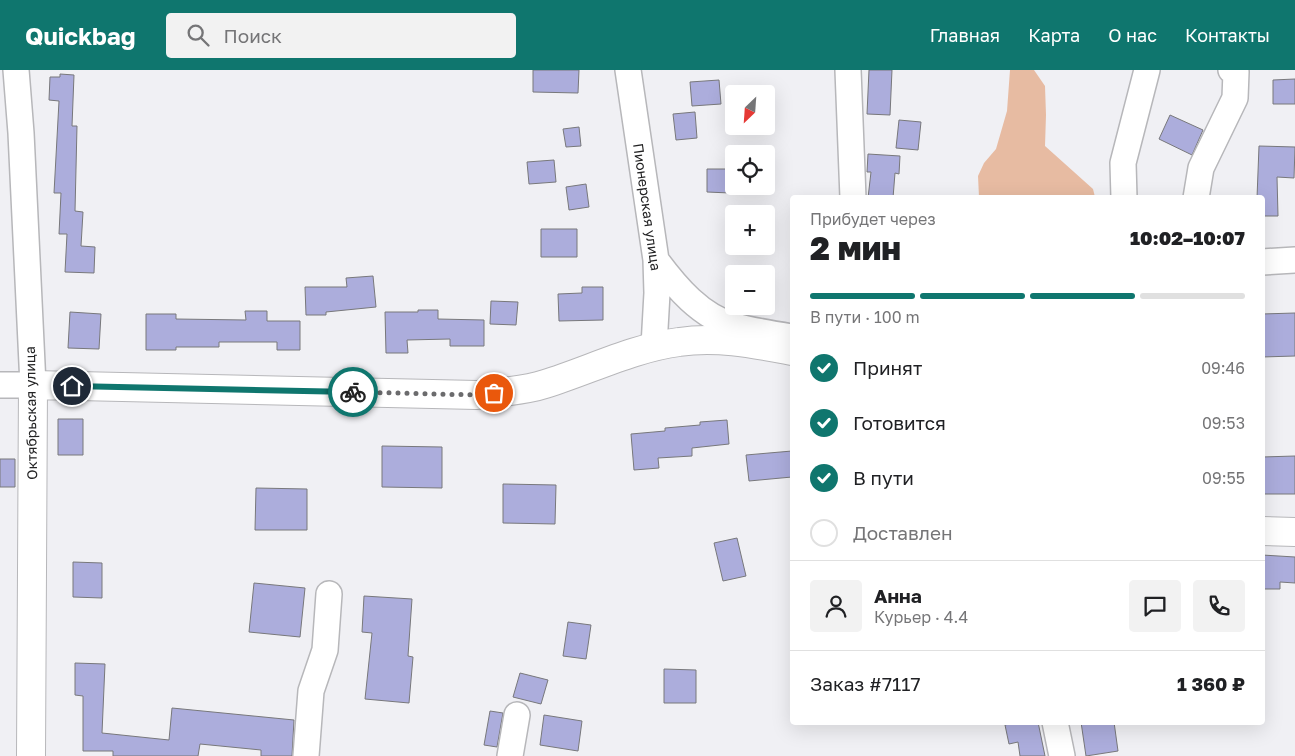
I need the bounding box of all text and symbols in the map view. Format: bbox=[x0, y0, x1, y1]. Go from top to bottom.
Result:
search box bbox=[166, 13, 516, 58]
text: Quickbag bbox=[25, 21, 136, 50]
icon: search bbox=[184, 21, 212, 49]
text: Поиск bbox=[224, 24, 282, 47]
text: Главная bbox=[930, 24, 1000, 46]
text: Карта bbox=[1028, 24, 1080, 46]
text: О нас bbox=[1108, 24, 1157, 46]
text: Контакты bbox=[1185, 24, 1270, 46]
north arrow bbox=[725, 85, 775, 135]
map controls bbox=[725, 85, 775, 315]
street label: Пионерская улица bbox=[630, 142, 665, 272]
button: locate bbox=[725, 145, 775, 195]
button: + bbox=[725, 205, 775, 255]
text: Прибудет через bbox=[810, 209, 936, 229]
text: 10:02–10:07 bbox=[1130, 226, 1245, 249]
text: 2 мин bbox=[810, 229, 901, 267]
button: − bbox=[725, 265, 775, 315]
text: В пути · 100 m bbox=[810, 307, 920, 327]
street label: Октябрьская улица bbox=[21, 346, 40, 480]
icon: check bbox=[810, 354, 838, 382]
text: Принят bbox=[853, 356, 922, 379]
text: 09:46 bbox=[1201, 358, 1245, 378]
pin bbox=[51, 365, 93, 407]
courier bbox=[328, 367, 378, 417]
icon: home bbox=[58, 372, 86, 400]
pin bbox=[473, 372, 515, 414]
icon: bike bbox=[339, 378, 367, 406]
icon: bag bbox=[480, 379, 508, 407]
icon: check bbox=[810, 409, 838, 437]
text: Готовится bbox=[853, 411, 946, 434]
text: 09:53 bbox=[1202, 413, 1245, 433]
icon: check bbox=[810, 464, 838, 492]
text: В пути bbox=[853, 466, 914, 489]
text: 09:55 bbox=[1202, 468, 1245, 488]
text: Доставлен bbox=[853, 521, 953, 544]
button: person bbox=[810, 580, 862, 632]
button: chat bbox=[1129, 580, 1181, 632]
button: phone bbox=[1193, 580, 1245, 632]
text: Анна bbox=[874, 584, 922, 607]
text: Курьер · 4.4 bbox=[874, 607, 968, 627]
text: Заказ #7117 bbox=[810, 672, 921, 695]
text: 1 360 ₽ bbox=[1177, 672, 1245, 695]

